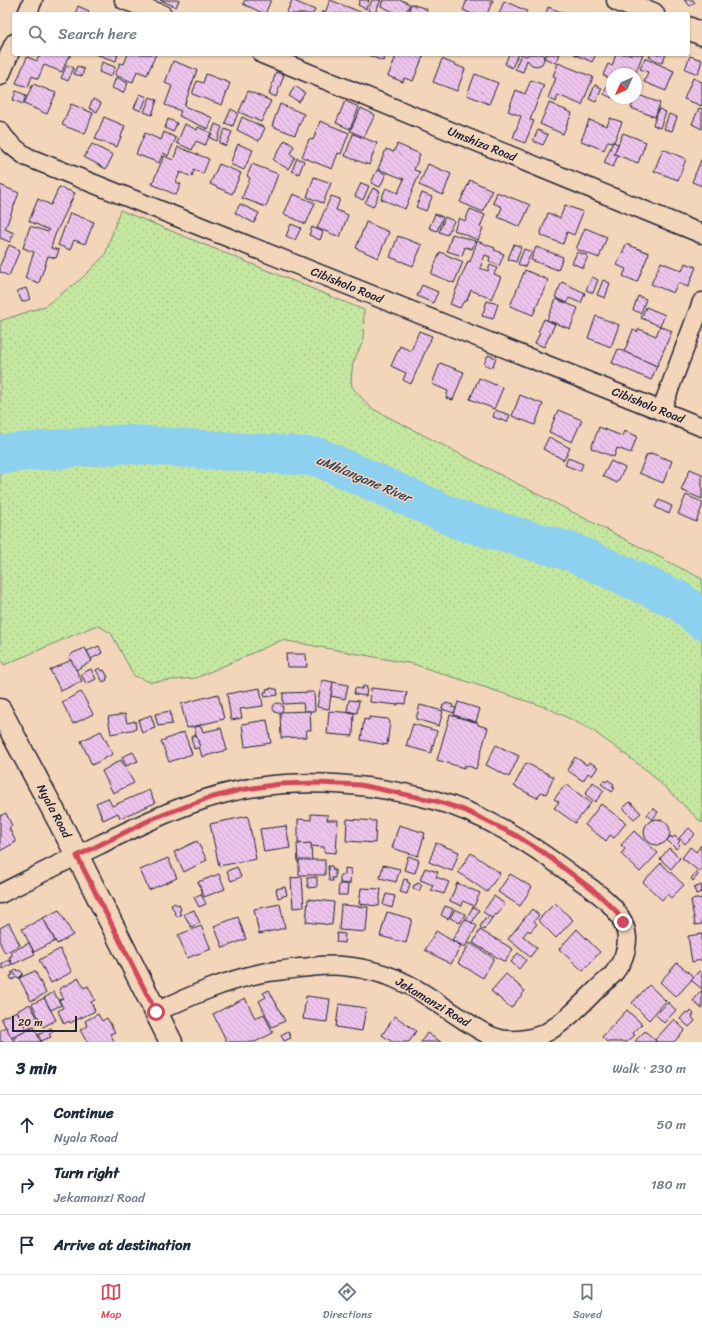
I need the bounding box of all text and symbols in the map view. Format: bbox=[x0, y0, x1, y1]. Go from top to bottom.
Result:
search box bbox=[12, 12, 690, 56]
text: Search here bbox=[58, 21, 137, 47]
icon: search bbox=[26, 23, 48, 45]
north arrow bbox=[606, 68, 642, 104]
street label: Umshiza Road bbox=[444, 120, 520, 168]
street label: Cibisholo Road bbox=[307, 260, 387, 310]
street label: Cibisholo Road bbox=[608, 380, 688, 430]
water label: uMhlangane River bbox=[313, 448, 417, 510]
street label: Nyala Road bbox=[31, 780, 78, 843]
route end bbox=[614, 913, 632, 931]
street label: Jekamanzi Road bbox=[391, 970, 475, 1033]
route start bbox=[147, 1003, 165, 1021]
text: 20 m bbox=[18, 1013, 43, 1032]
scale bar bbox=[12, 1014, 77, 1033]
text: 3 min bbox=[16, 1053, 57, 1083]
text: Walk · 230 m bbox=[612, 1057, 686, 1080]
text: Continue bbox=[54, 1100, 114, 1126]
text: 50 m bbox=[656, 1113, 686, 1136]
icon: ahead bbox=[16, 1114, 38, 1136]
text: Nyala Road bbox=[54, 1126, 118, 1149]
text: Turn right bbox=[54, 1160, 119, 1186]
text: 180 m bbox=[651, 1173, 686, 1196]
icon: right bbox=[16, 1174, 38, 1196]
text: Jekamanzi Road bbox=[54, 1186, 145, 1209]
text: Arrive at destination bbox=[54, 1232, 191, 1258]
icon: arrive bbox=[16, 1234, 38, 1256]
tab: Map bbox=[100, 1281, 122, 1324]
tab: Directions bbox=[323, 1281, 372, 1324]
tab: Saved bbox=[573, 1281, 602, 1324]

